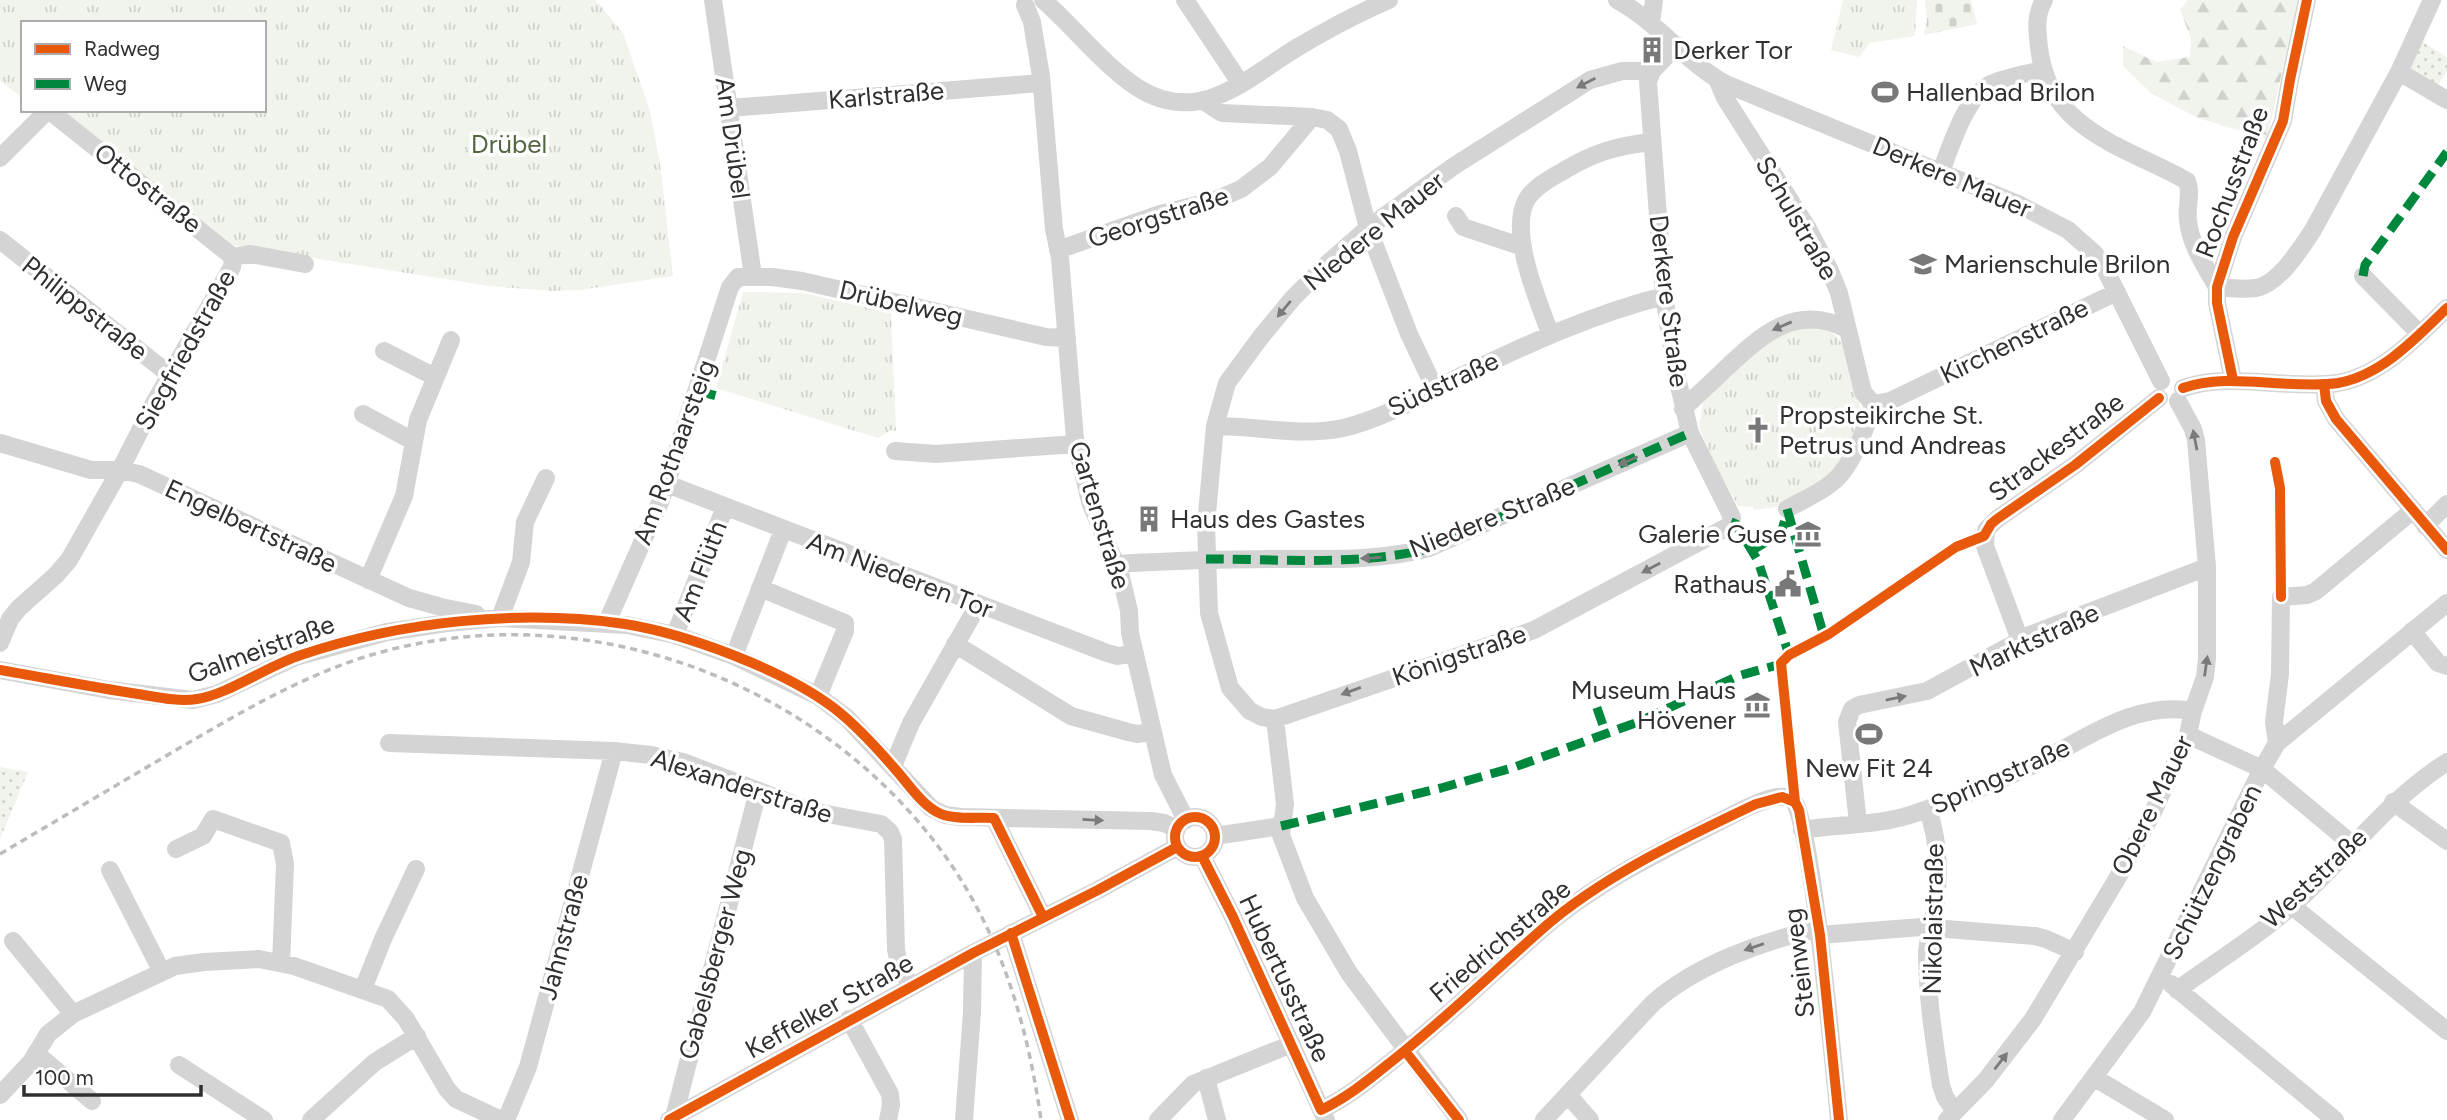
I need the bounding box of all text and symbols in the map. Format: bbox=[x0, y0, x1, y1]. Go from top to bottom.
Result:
legend bbox=[21, 21, 266, 112]
place label: Derker Tor bbox=[1673, 34, 1792, 66]
building icon: Derker Tor bbox=[1637, 35, 1667, 65]
text: Radweg bbox=[84, 36, 160, 61]
text: Weg bbox=[84, 71, 127, 96]
street label: Karlstraße bbox=[827, 74, 945, 116]
street label: Am Drübel bbox=[709, 75, 757, 201]
place label: Hallenbad Brilon bbox=[1906, 76, 2095, 108]
one-way arrow bbox=[1576, 77, 1596, 88]
sports icon: Hallenbad Brilon bbox=[1870, 77, 1900, 107]
street label: Rochusstraße bbox=[2188, 102, 2276, 262]
park label: Drübel bbox=[471, 128, 547, 160]
street label: Derkere Mauer bbox=[1868, 129, 2036, 225]
street label: Ottostraße bbox=[88, 136, 208, 240]
street label: Schulstraße bbox=[1749, 150, 1845, 286]
street label: Niedere Mauer bbox=[1297, 164, 1451, 298]
street label: Georgstraße bbox=[1084, 179, 1232, 255]
street label: Derkere Straße bbox=[1643, 213, 1695, 389]
place label: Marienschule Brilon bbox=[1944, 248, 2170, 280]
street label: Philippstraße bbox=[16, 249, 154, 367]
school or university icon: Marienschule Brilon bbox=[1908, 249, 1938, 279]
street label: Siegfriedstraße bbox=[128, 264, 242, 436]
street label: Drübelweg bbox=[836, 273, 966, 333]
street label: Kirchenstraße bbox=[1935, 291, 2093, 391]
one-way arrow bbox=[1276, 300, 1291, 318]
one-way arrow bbox=[1772, 320, 1792, 332]
street label: Südstraße bbox=[1383, 344, 1503, 424]
street label: Am Rothaarsteig bbox=[626, 355, 722, 549]
street label: Strackestraße bbox=[1982, 386, 2130, 508]
place label: Propsteikirche St. Petrus und Andreas bbox=[1779, 399, 2006, 461]
church icon: Propsteikirche St. Petrus und Andreas bbox=[1743, 415, 1773, 445]
one-way arrow bbox=[2189, 429, 2200, 451]
street label: Gartenstraße bbox=[1062, 437, 1138, 593]
one-way arrow bbox=[1618, 455, 1638, 467]
street label: Niedere Straße bbox=[1404, 469, 1580, 565]
street label: Engelbertstraße bbox=[160, 472, 342, 580]
place label: Haus des Gastes bbox=[1170, 503, 1365, 535]
building icon: Haus des Gastes bbox=[1134, 504, 1164, 534]
street label: Am Flüth bbox=[666, 516, 734, 626]
place label: Galerie Guse bbox=[1638, 518, 1787, 550]
museum icon: Galerie Guse bbox=[1793, 519, 1823, 549]
street label: Am Niederen Tor bbox=[803, 525, 998, 625]
one-way arrow bbox=[1359, 552, 1381, 563]
one-way arrow bbox=[1642, 562, 1661, 574]
place label: Rathaus bbox=[1673, 568, 1767, 600]
public building icon: Rathaus bbox=[1773, 569, 1803, 599]
street label: Marktstraße bbox=[1964, 596, 2104, 684]
street label: Galmeistraße bbox=[183, 608, 339, 690]
street label: Königstraße bbox=[1388, 617, 1530, 693]
one-way arrow bbox=[2200, 655, 2211, 677]
place label: Museum Haus Hövener bbox=[1571, 674, 1736, 736]
one-way arrow bbox=[1341, 686, 1362, 697]
museum icon: Museum Haus Hövener bbox=[1742, 690, 1772, 720]
one-way arrow bbox=[1885, 693, 1907, 704]
sports icon: New Fit 24 bbox=[1854, 719, 1884, 749]
street label: Obere Mauer bbox=[2104, 730, 2200, 880]
street label: Springstraße bbox=[1926, 731, 2074, 821]
street label: Alexanderstraße bbox=[647, 742, 837, 830]
place label: New Fit 24 bbox=[1805, 752, 1933, 784]
street label: Schützengraben bbox=[2156, 779, 2268, 965]
one-way arrow bbox=[1083, 814, 1105, 825]
street label: Weststraße bbox=[2254, 821, 2374, 935]
street label: Nikolaistraße bbox=[1916, 843, 1950, 995]
street label: Gabelsberger Weg bbox=[672, 845, 758, 1063]
street label: Jahnstraße bbox=[531, 871, 595, 1003]
street label: Friedrichstraße bbox=[1423, 873, 1577, 1009]
street label: Hubertusstraße bbox=[1232, 889, 1338, 1067]
street label: Steinweg bbox=[1776, 907, 1822, 1019]
one-way arrow bbox=[1743, 942, 1764, 953]
street label: Keffelker Straße bbox=[739, 947, 919, 1065]
one-way arrow bbox=[1993, 1052, 2007, 1070]
scale bar bbox=[24, 1054, 201, 1098]
text: 100 m bbox=[35, 1065, 94, 1090]

